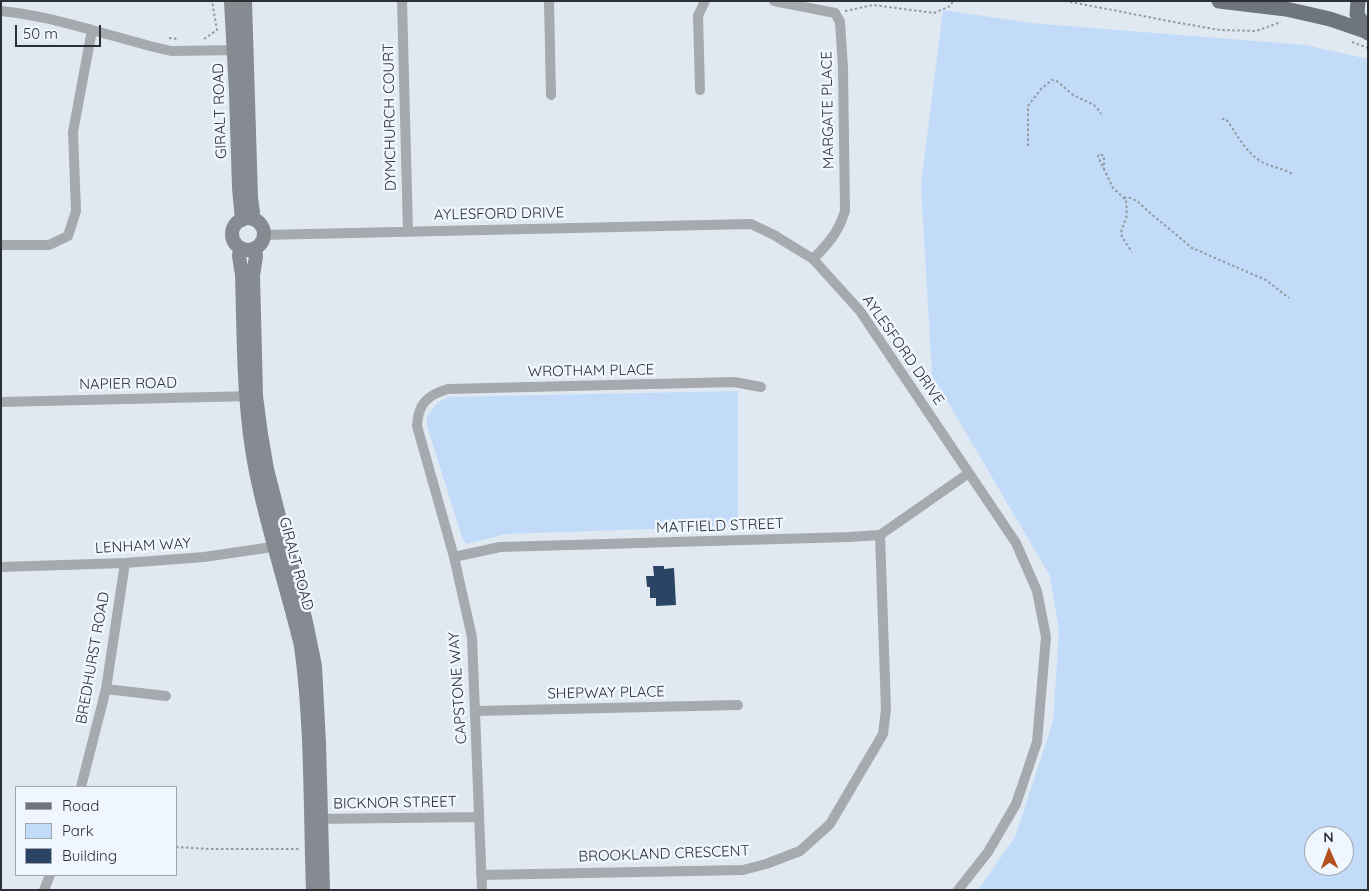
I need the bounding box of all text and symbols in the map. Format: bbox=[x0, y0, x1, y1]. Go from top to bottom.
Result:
scale bar bbox=[18, 15, 104, 47]
text: 50 m bbox=[23, 24, 58, 43]
street label: DYMCHURCH COURT bbox=[380, 43, 400, 191]
street label: MARGATE PLACE bbox=[818, 51, 838, 169]
street label: GIRALT ROAD bbox=[209, 63, 231, 159]
street label: AYLESFORD DRIVE bbox=[434, 204, 564, 224]
street label: AYLESFORD DRIVE bbox=[858, 291, 948, 409]
street label: WROTHAM PLACE bbox=[528, 361, 654, 381]
street label: NAPIER ROAD bbox=[79, 374, 177, 394]
street label: GIRALT ROAD bbox=[275, 515, 317, 613]
street label: MATFIELD STREET bbox=[656, 515, 784, 537]
street label: LENHAM WAY bbox=[95, 534, 191, 558]
street label: BREDHURST ROAD bbox=[72, 590, 114, 726]
street label: CAPSTONE WAY bbox=[445, 631, 471, 745]
street label: SHEPWAY PLACE bbox=[547, 683, 665, 703]
legend bbox=[15, 786, 178, 876]
street label: BICKNOR STREET bbox=[333, 793, 457, 813]
text: Road bbox=[62, 796, 99, 815]
text: Park bbox=[62, 821, 94, 840]
north arrow bbox=[1304, 826, 1354, 876]
text: N bbox=[1323, 828, 1334, 846]
street label: BROOKLAND CRESCENT bbox=[578, 842, 750, 866]
text: Building bbox=[62, 846, 117, 865]

